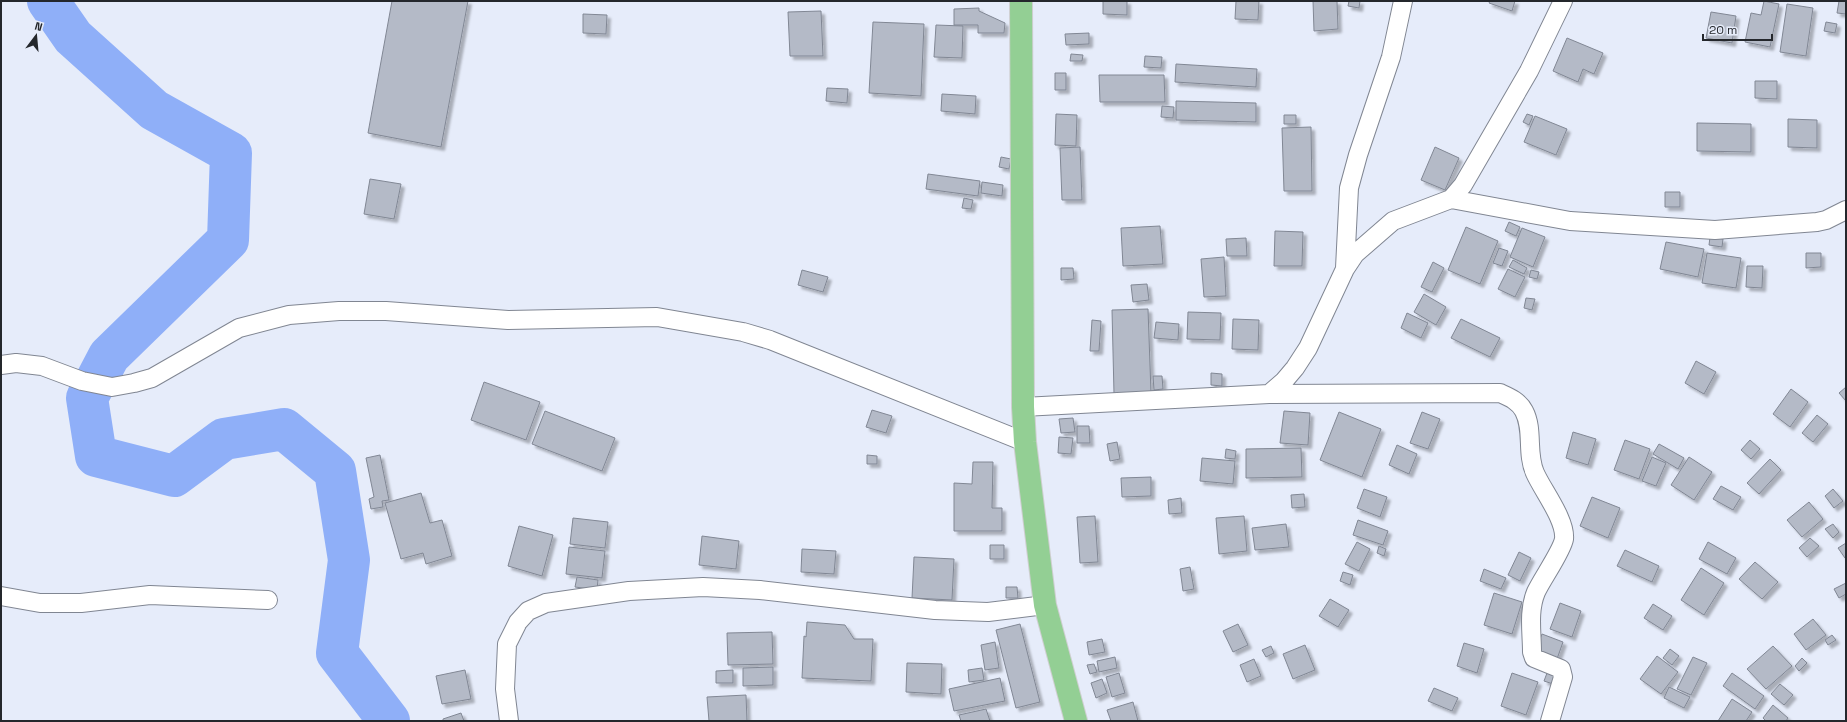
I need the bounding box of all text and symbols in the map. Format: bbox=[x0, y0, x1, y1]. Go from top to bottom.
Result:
north arrow bbox=[16, 16, 56, 56]
scale bar bbox=[1703, 16, 1772, 42]
text: N bbox=[33, 19, 44, 34]
text: 20 m bbox=[1709, 22, 1737, 38]

